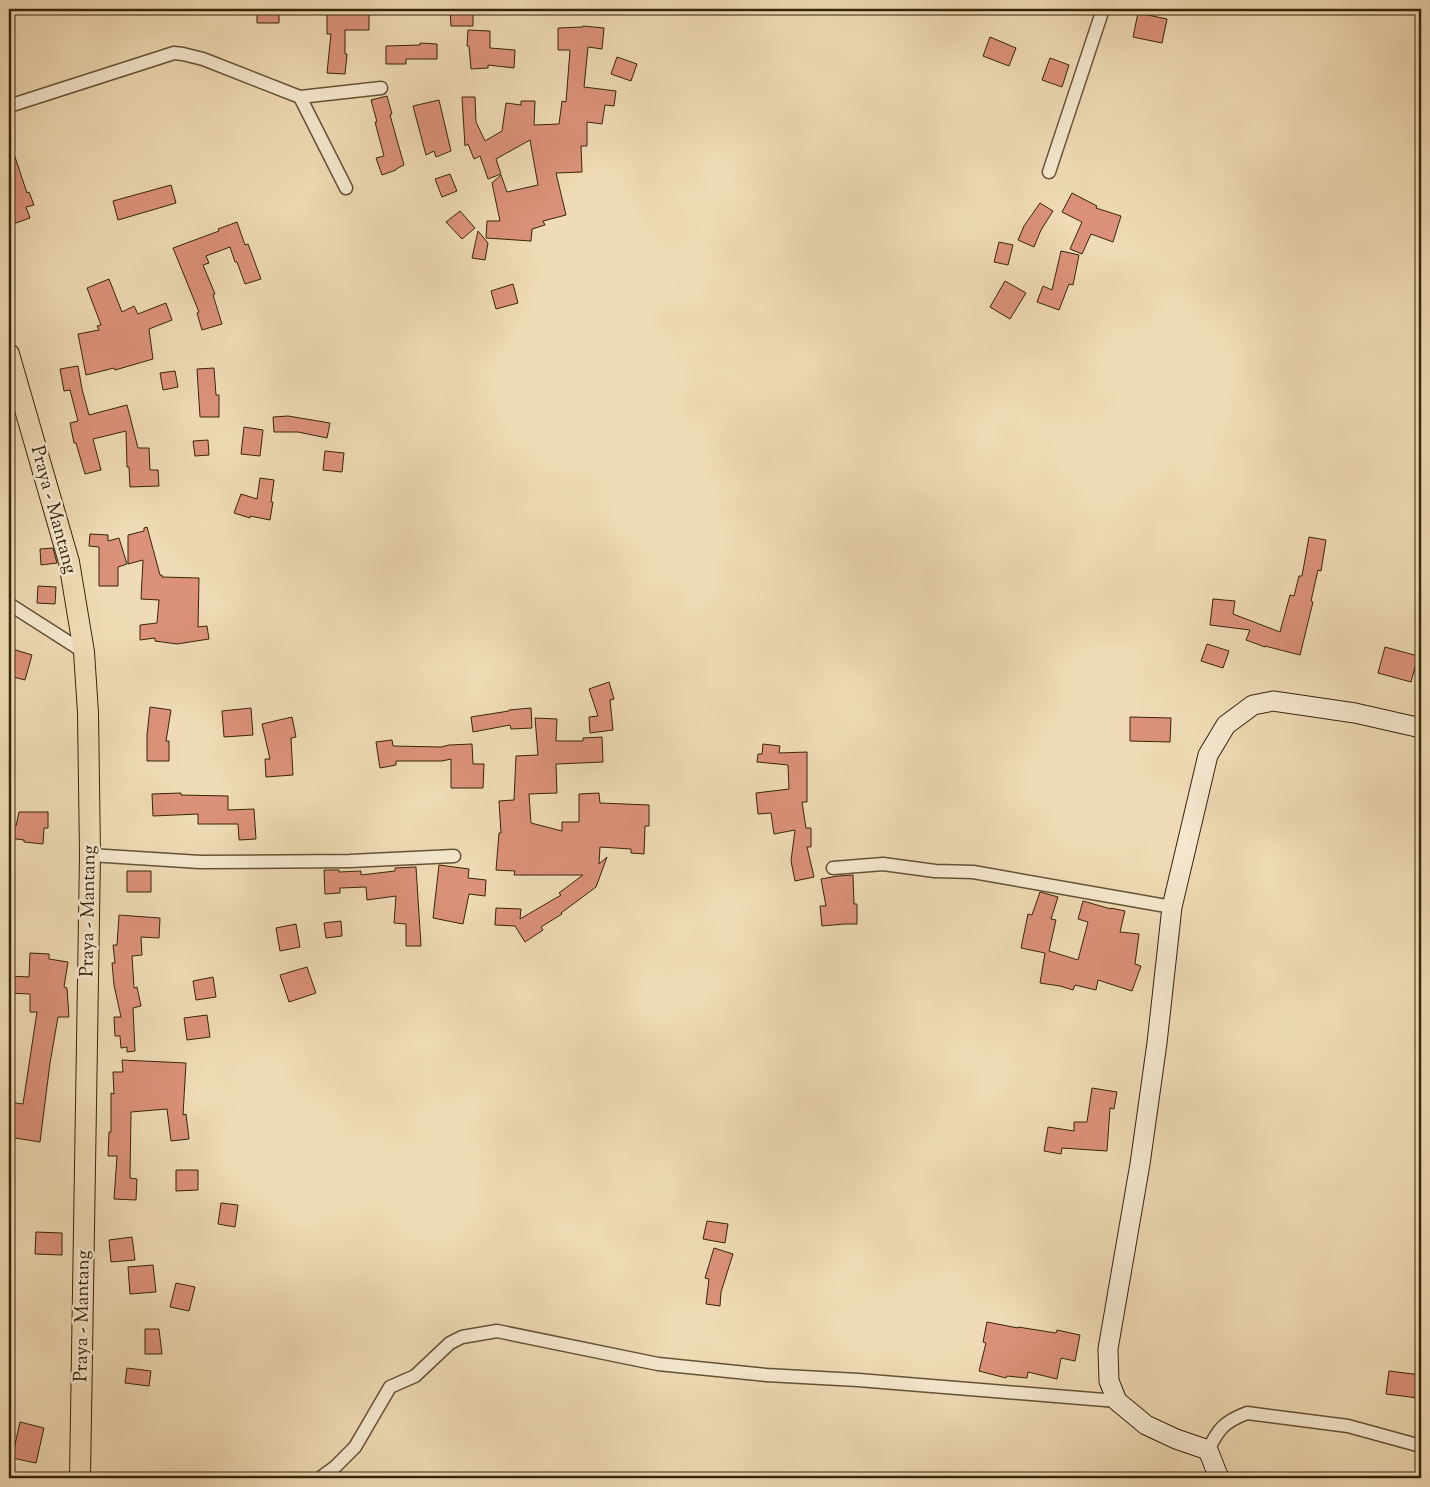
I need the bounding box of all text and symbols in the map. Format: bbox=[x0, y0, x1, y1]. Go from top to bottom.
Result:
street label: Praya - Mantang bbox=[23, 443, 83, 577]
street label: Praya - Mantang bbox=[74, 845, 104, 977]
street label: Praya - Mantang bbox=[68, 1250, 98, 1382]

